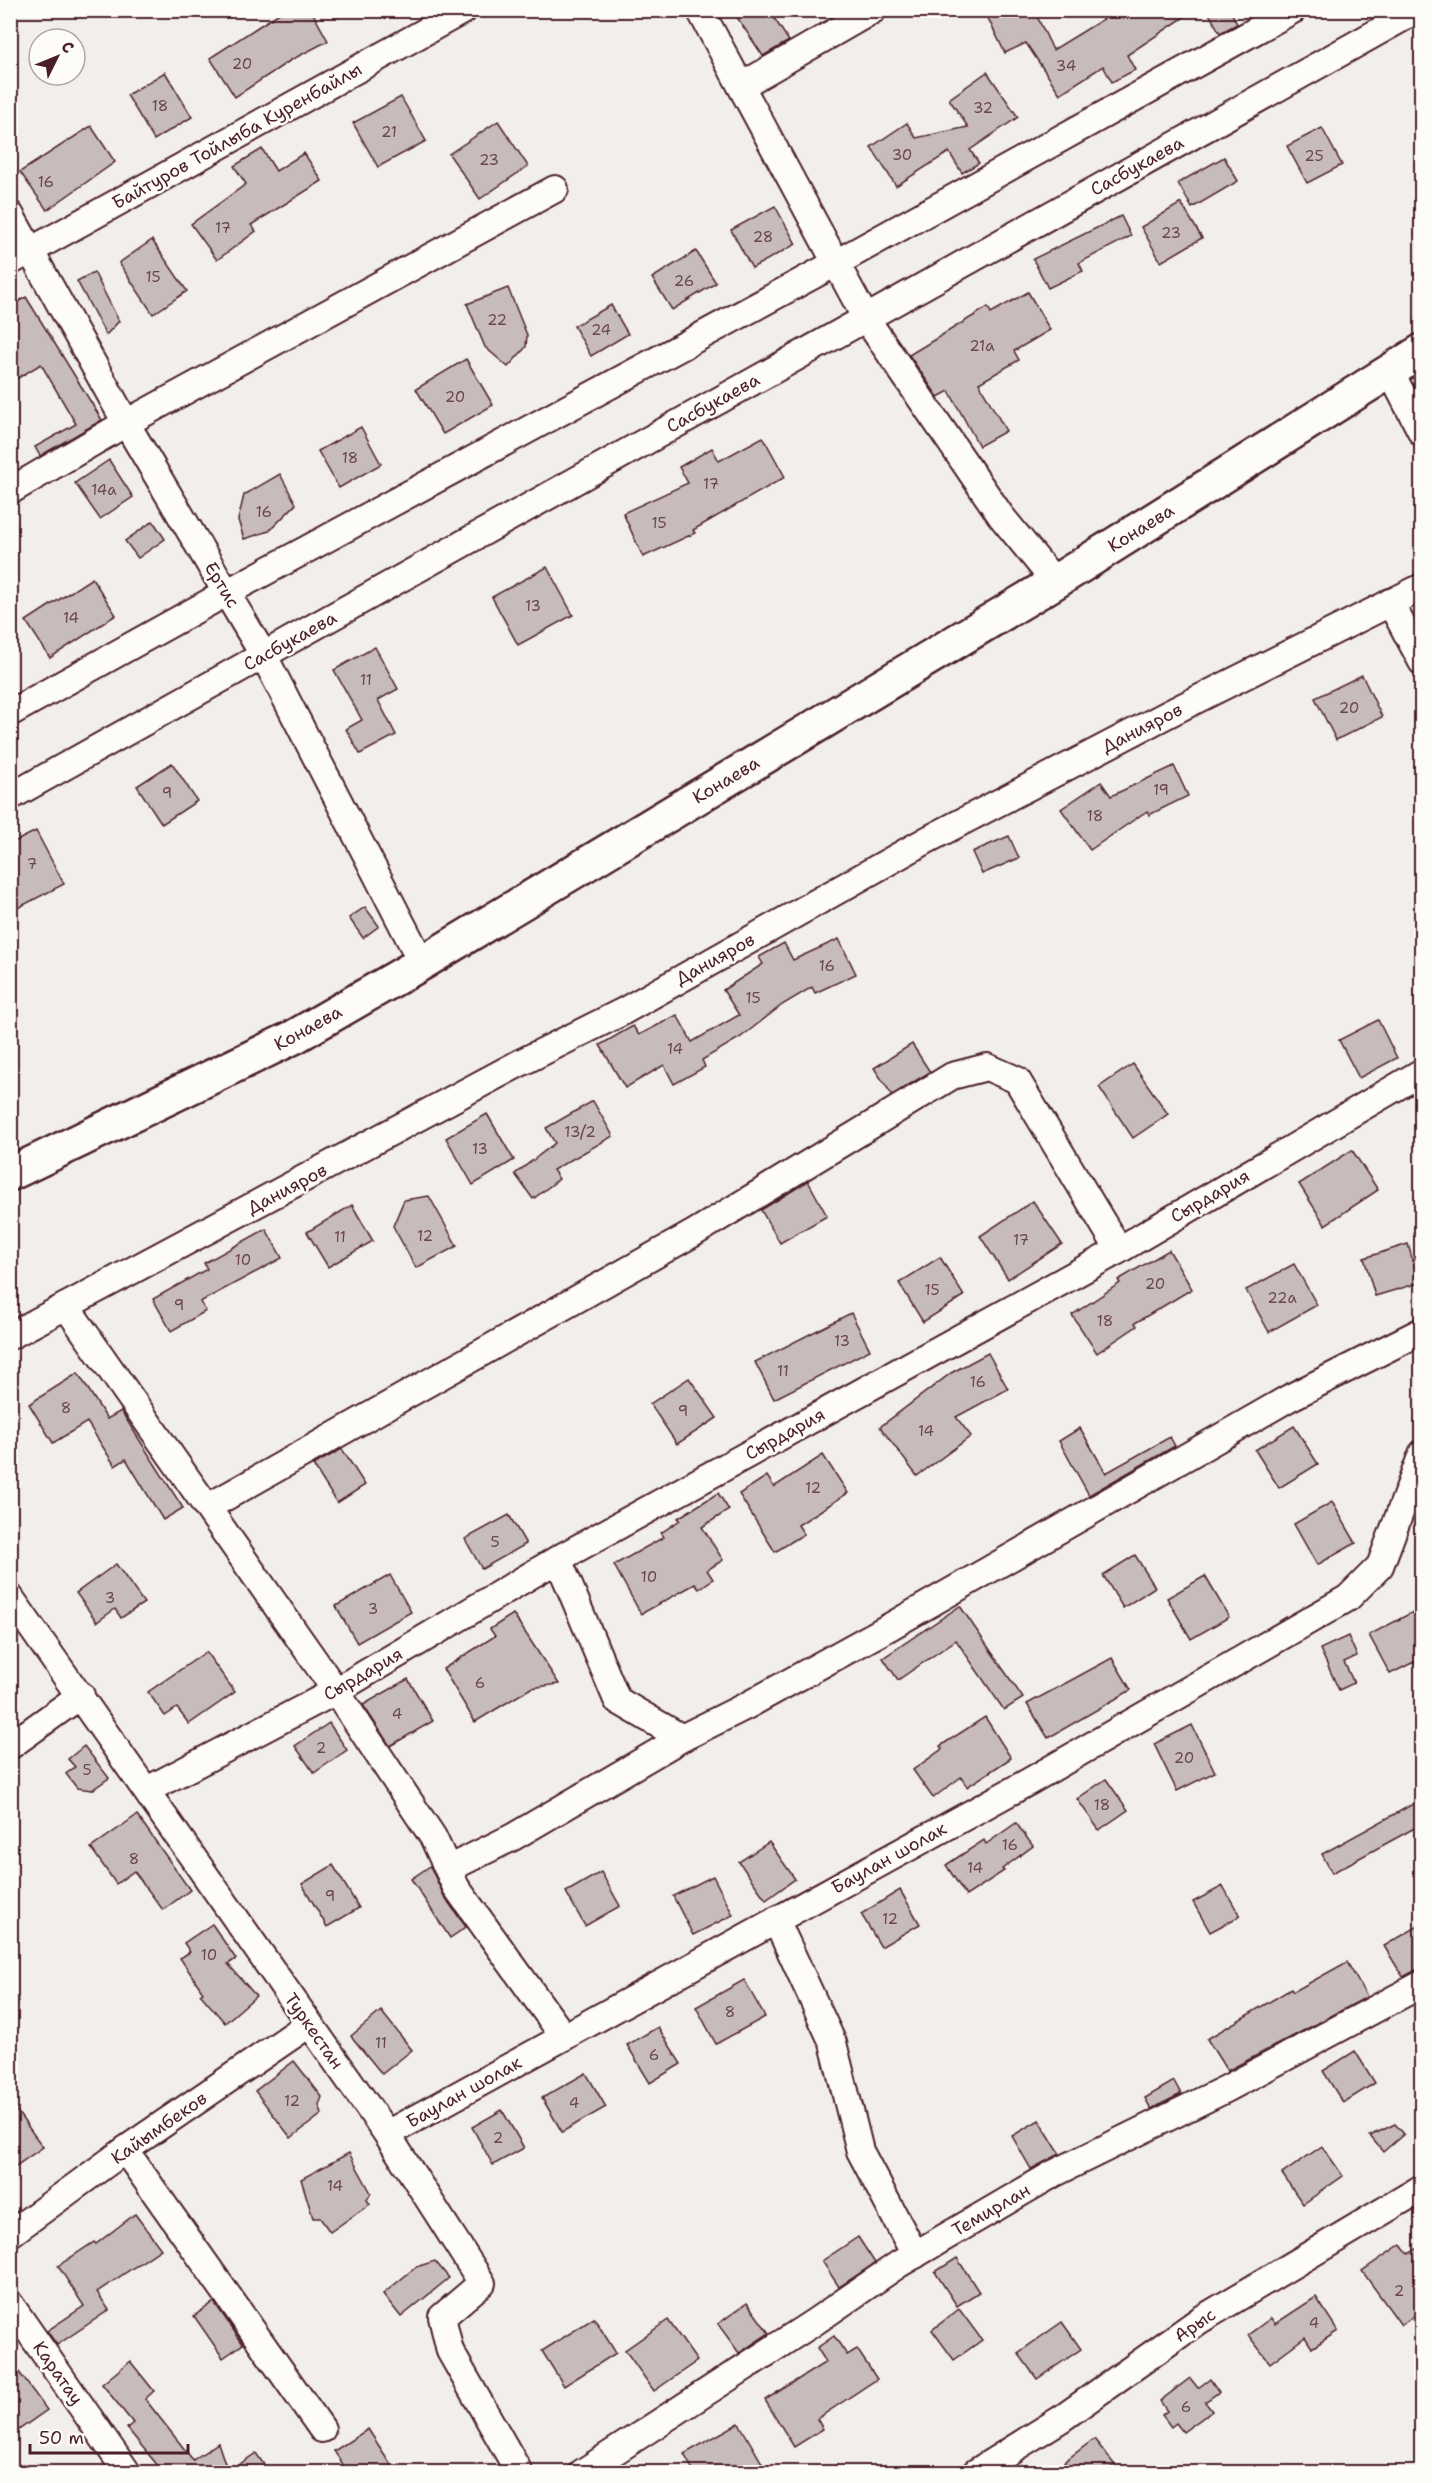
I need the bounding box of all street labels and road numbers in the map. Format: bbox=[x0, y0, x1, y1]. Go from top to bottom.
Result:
street label: Байтуров Тойлыба Куренбайлы bbox=[108, 57, 366, 215]
street label: Сасбукаева bbox=[1086, 131, 1188, 201]
street label: Сасбукаева bbox=[662, 368, 764, 438]
street label: Конаева bbox=[1103, 498, 1179, 558]
street label: Ертис bbox=[199, 558, 245, 612]
street label: Сасбукаева bbox=[239, 606, 341, 676]
street label: Данияров bbox=[1098, 697, 1186, 759]
street label: Конаева bbox=[688, 751, 764, 809]
street label: Данияров bbox=[671, 927, 759, 991]
street label: Конаева bbox=[270, 1000, 346, 1056]
street label: Данияров bbox=[243, 1158, 331, 1220]
street label: Сырдария bbox=[1166, 1164, 1254, 1228]
street label: Сырдария bbox=[741, 1402, 829, 1466]
street label: Сырдария bbox=[319, 1642, 407, 1706]
street label: Баулан шолак bbox=[827, 1816, 951, 1900]
street label: Туркестан bbox=[279, 1988, 349, 2074]
street label: Баулан шолак bbox=[402, 2050, 526, 2134]
street label: Кайымбеков bbox=[106, 2086, 212, 2170]
street label: Темирлан bbox=[947, 2178, 1035, 2242]
street label: Арыс bbox=[1169, 2302, 1221, 2348]
street label: Каратау bbox=[27, 2336, 89, 2410]

